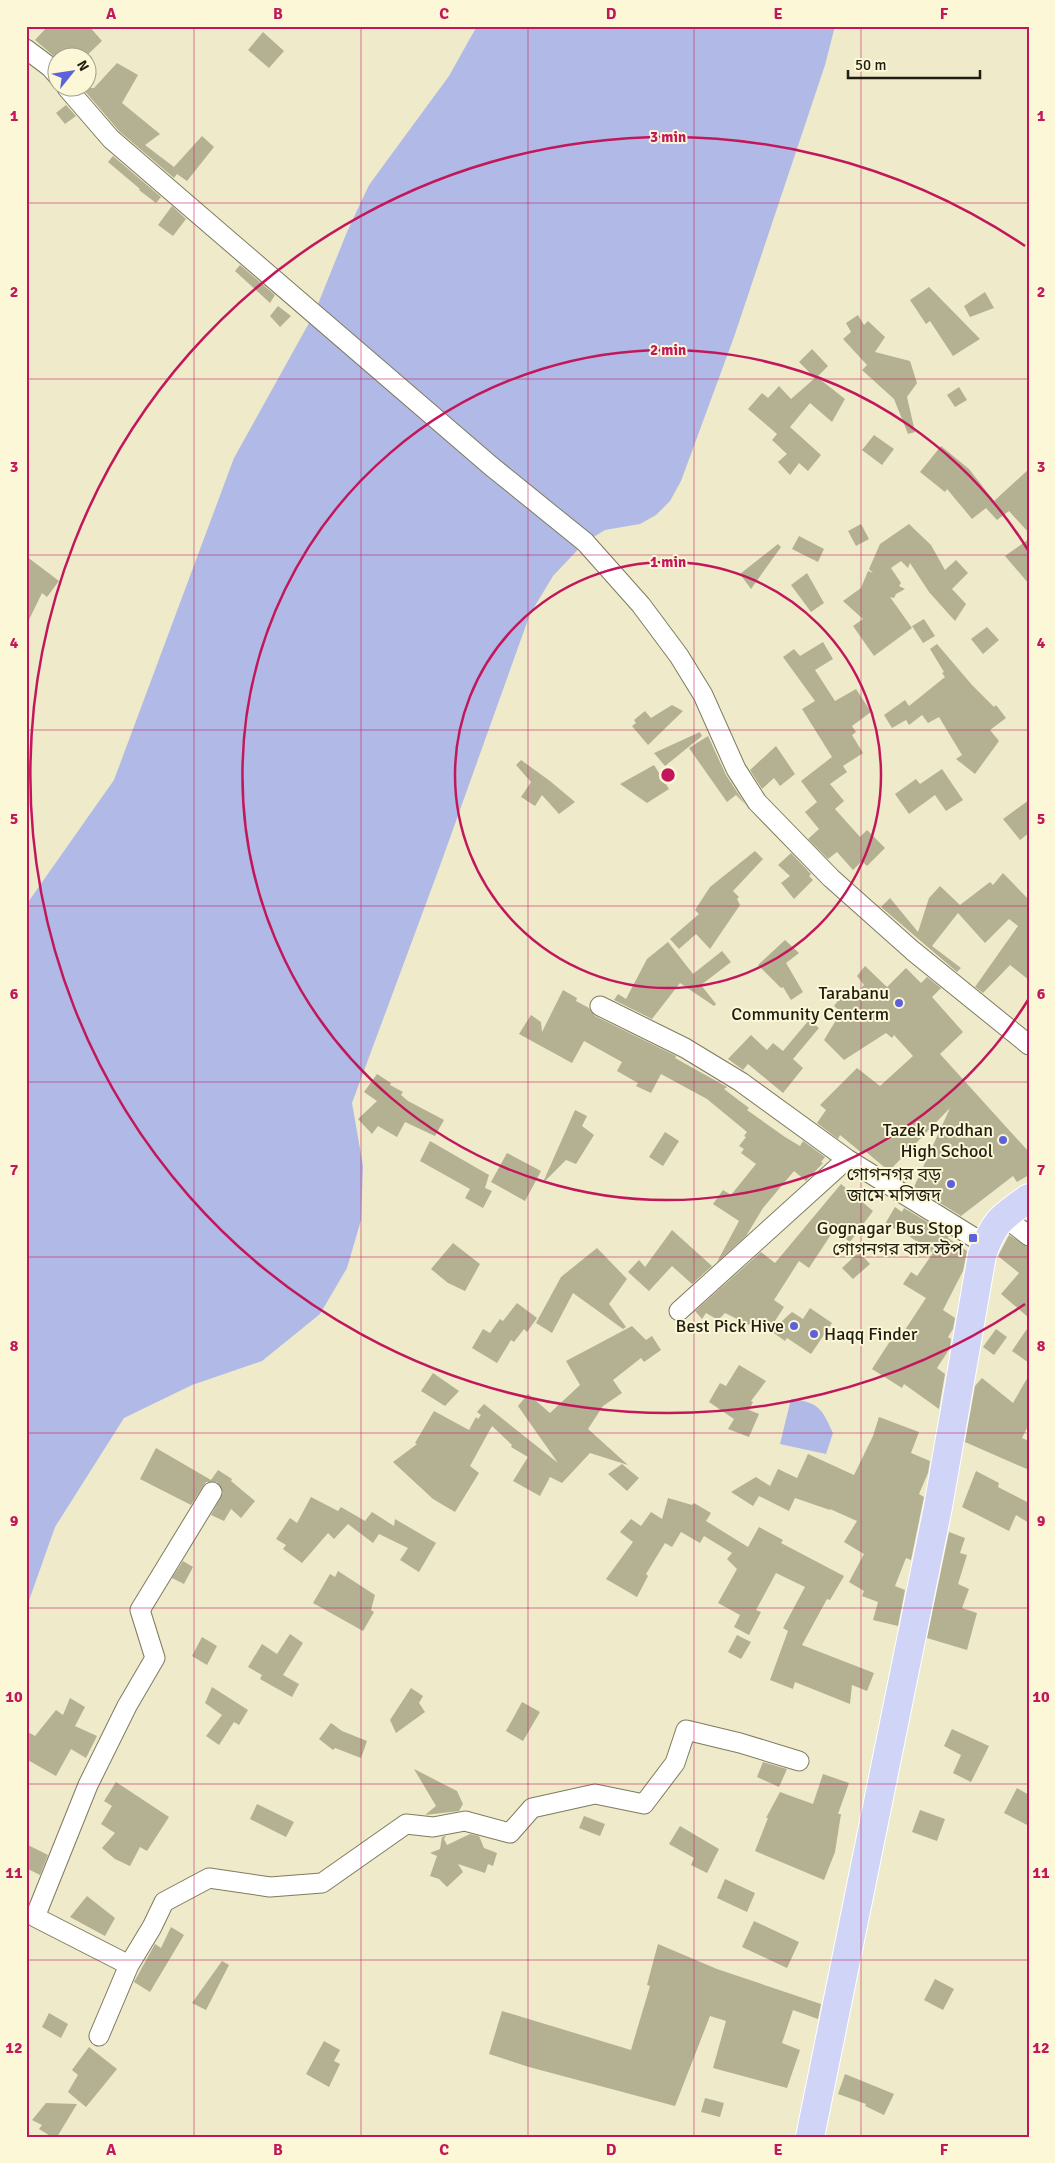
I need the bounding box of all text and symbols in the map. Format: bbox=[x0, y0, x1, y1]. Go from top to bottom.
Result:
text: A bbox=[106, 4, 117, 24]
text: B bbox=[273, 4, 283, 24]
text: C bbox=[439, 4, 449, 24]
text: D bbox=[606, 4, 617, 24]
text: E bbox=[773, 4, 783, 24]
text: F bbox=[940, 4, 949, 24]
north arrow bbox=[48, 48, 98, 98]
scale bar bbox=[848, 48, 980, 80]
text: 50 m bbox=[855, 56, 886, 74]
text: N bbox=[73, 57, 93, 74]
text: 1 bbox=[10, 106, 19, 126]
text: 1 bbox=[1037, 106, 1046, 126]
text: 3 min bbox=[650, 128, 686, 146]
text: 2 bbox=[10, 282, 18, 302]
text: 2 bbox=[1037, 282, 1045, 302]
text: 2 min bbox=[650, 341, 686, 359]
text: 3 bbox=[10, 457, 18, 477]
text: 3 bbox=[1037, 457, 1045, 477]
text: 1 min bbox=[650, 553, 686, 571]
text: 4 bbox=[10, 633, 19, 653]
text: 4 bbox=[1037, 633, 1046, 653]
centre of rings bbox=[659, 766, 677, 784]
text: 5 bbox=[10, 809, 18, 829]
text: 5 bbox=[1037, 809, 1045, 829]
place label: Tarabanu Community Centerm bbox=[731, 982, 889, 1025]
text: 6 bbox=[10, 984, 19, 1004]
text: 6 bbox=[1037, 984, 1046, 1004]
marker: Tarabanu Community Centerm bbox=[893, 997, 905, 1009]
place label: Tazek Prodhan High School bbox=[883, 1119, 993, 1162]
marker: Tazek Prodhan High School bbox=[997, 1134, 1009, 1146]
text: 7 bbox=[10, 1160, 19, 1180]
text: 7 bbox=[1037, 1160, 1046, 1180]
place label: গোগনগর বড় জামে মসিজদ bbox=[846, 1163, 942, 1206]
marker: গোগনগর বড় জামে মসিজদ bbox=[945, 1178, 957, 1190]
place label: Gognagar Bus Stop গোগনগর বাস স্টপ bbox=[817, 1217, 964, 1260]
marker: Gognagar Bus Stop গোগনগর বাস স্টপ bbox=[967, 1232, 979, 1244]
place label: Best Pick Hive bbox=[676, 1315, 784, 1337]
marker: Best Pick Hive bbox=[788, 1320, 800, 1332]
place label: Haqq Finder bbox=[824, 1323, 918, 1345]
marker: Haqq Finder bbox=[808, 1328, 820, 1340]
text: 8 bbox=[10, 1336, 19, 1356]
text: 8 bbox=[1037, 1336, 1046, 1356]
text: 9 bbox=[10, 1511, 19, 1531]
text: 9 bbox=[1037, 1511, 1046, 1531]
text: 10 bbox=[5, 1687, 23, 1707]
text: 10 bbox=[1032, 1687, 1050, 1707]
text: 11 bbox=[5, 1863, 23, 1883]
text: 11 bbox=[1032, 1863, 1050, 1883]
text: 12 bbox=[5, 2038, 23, 2058]
text: 12 bbox=[1032, 2038, 1050, 2058]
text: A bbox=[106, 2140, 117, 2160]
text: B bbox=[273, 2140, 283, 2160]
text: C bbox=[439, 2140, 449, 2160]
text: D bbox=[606, 2140, 617, 2160]
text: E bbox=[773, 2140, 783, 2160]
text: F bbox=[940, 2140, 949, 2160]

